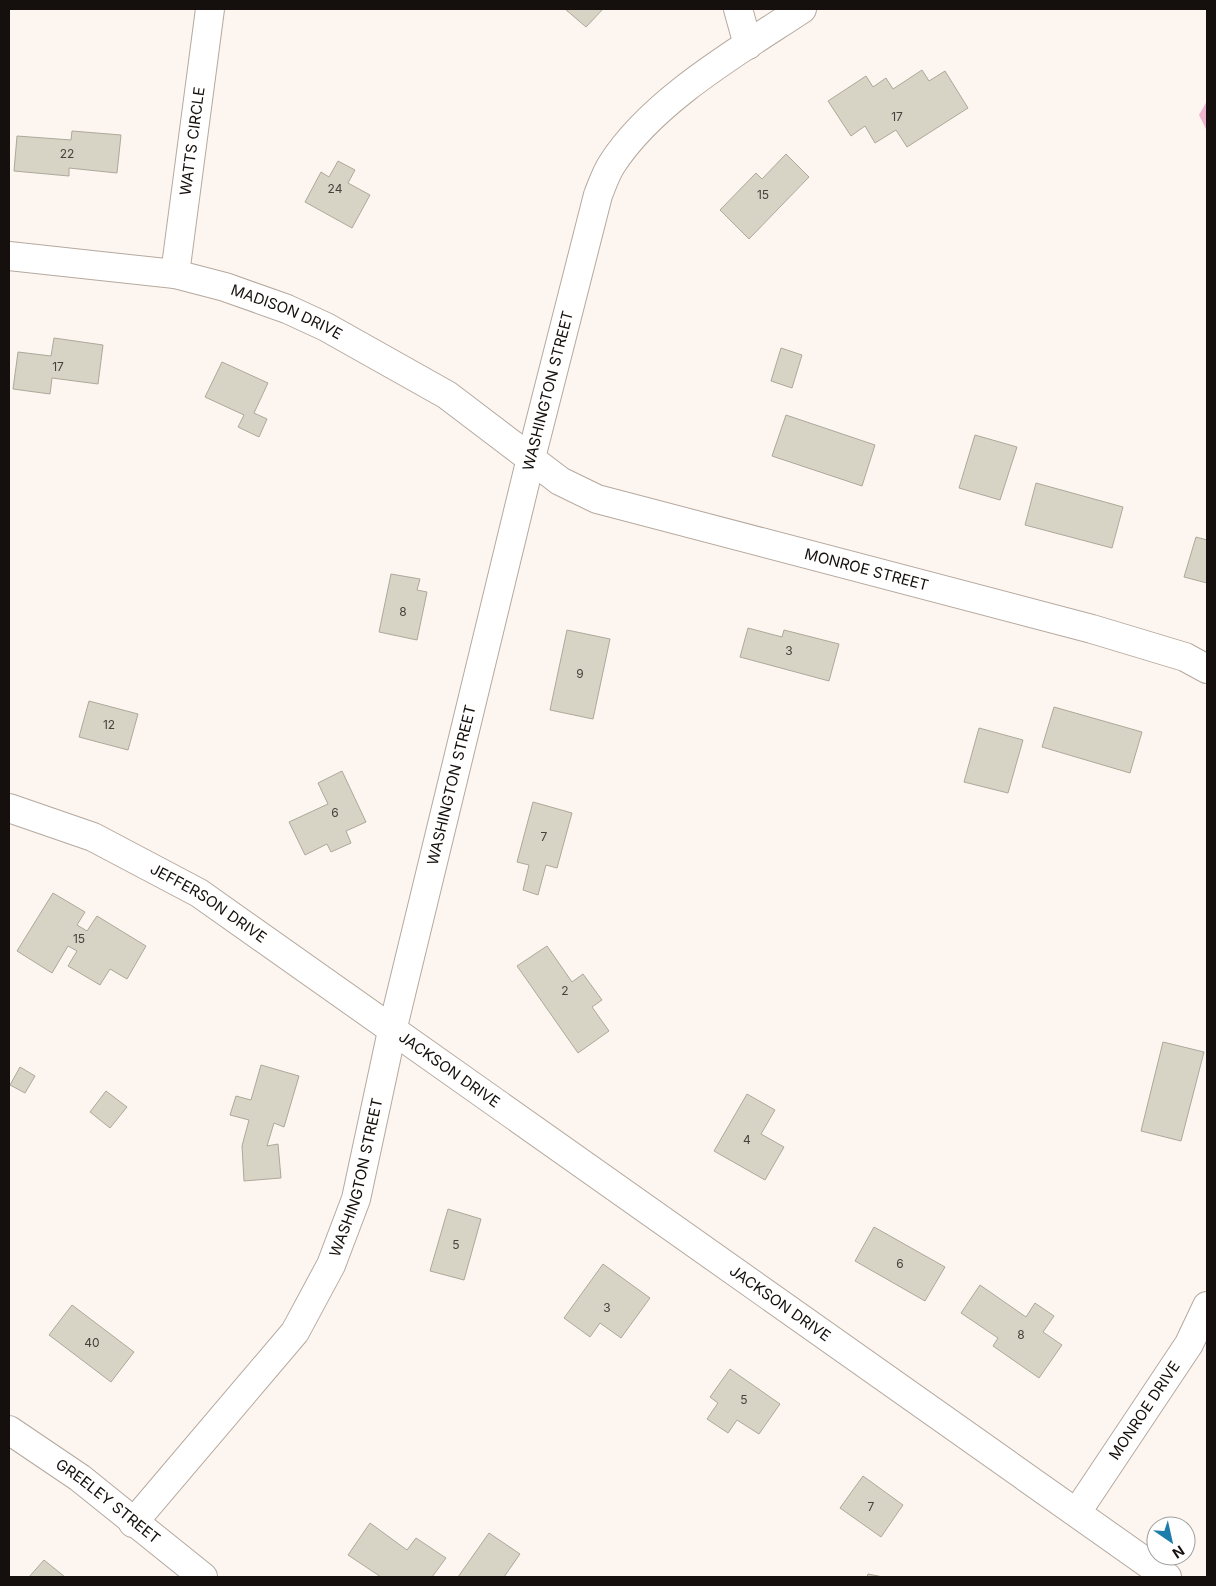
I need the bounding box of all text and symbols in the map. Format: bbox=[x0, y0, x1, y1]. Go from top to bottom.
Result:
street label: WATTS CIRCLE bbox=[175, 86, 209, 197]
house number: 17 bbox=[891, 109, 903, 124]
house number: 22 bbox=[60, 146, 74, 161]
house number: 24 bbox=[328, 181, 343, 196]
house number: 15 bbox=[757, 187, 769, 202]
street label: MADISON DRIVE bbox=[228, 280, 346, 343]
street label: WASHINGTON STREET bbox=[518, 309, 577, 472]
house number: 17 bbox=[52, 359, 64, 374]
street label: MONROE STREET bbox=[803, 544, 931, 595]
house number: 8 bbox=[399, 604, 407, 619]
house number: 3 bbox=[785, 643, 793, 658]
house number: 9 bbox=[576, 666, 584, 681]
street label: WASHINGTON STREET bbox=[423, 703, 480, 867]
house number: 12 bbox=[103, 717, 115, 732]
house number: 6 bbox=[331, 805, 339, 820]
house number: 7 bbox=[541, 829, 548, 844]
street label: JEFFERSON DRIVE bbox=[147, 859, 271, 947]
house number: 15 bbox=[73, 931, 85, 946]
house number: 2 bbox=[561, 983, 569, 998]
street label: JACKSON DRIVE bbox=[395, 1027, 504, 1112]
street label: WASHINGTON STREET bbox=[325, 1096, 386, 1259]
house number: 4 bbox=[743, 1132, 751, 1147]
house number: 5 bbox=[452, 1237, 460, 1252]
house number: 6 bbox=[896, 1256, 904, 1271]
street label: JACKSON DRIVE bbox=[726, 1261, 834, 1345]
house number: 3 bbox=[603, 1300, 611, 1315]
house number: 8 bbox=[1017, 1327, 1025, 1342]
house number: 40 bbox=[84, 1335, 100, 1350]
street label: MONROE DRIVE bbox=[1105, 1357, 1184, 1463]
house number: 5 bbox=[740, 1392, 748, 1407]
street label: GREELEY STREET bbox=[52, 1454, 164, 1548]
house number: 7 bbox=[868, 1499, 875, 1514]
north arrow bbox=[1146, 1516, 1196, 1566]
text: N bbox=[1169, 1542, 1188, 1562]

